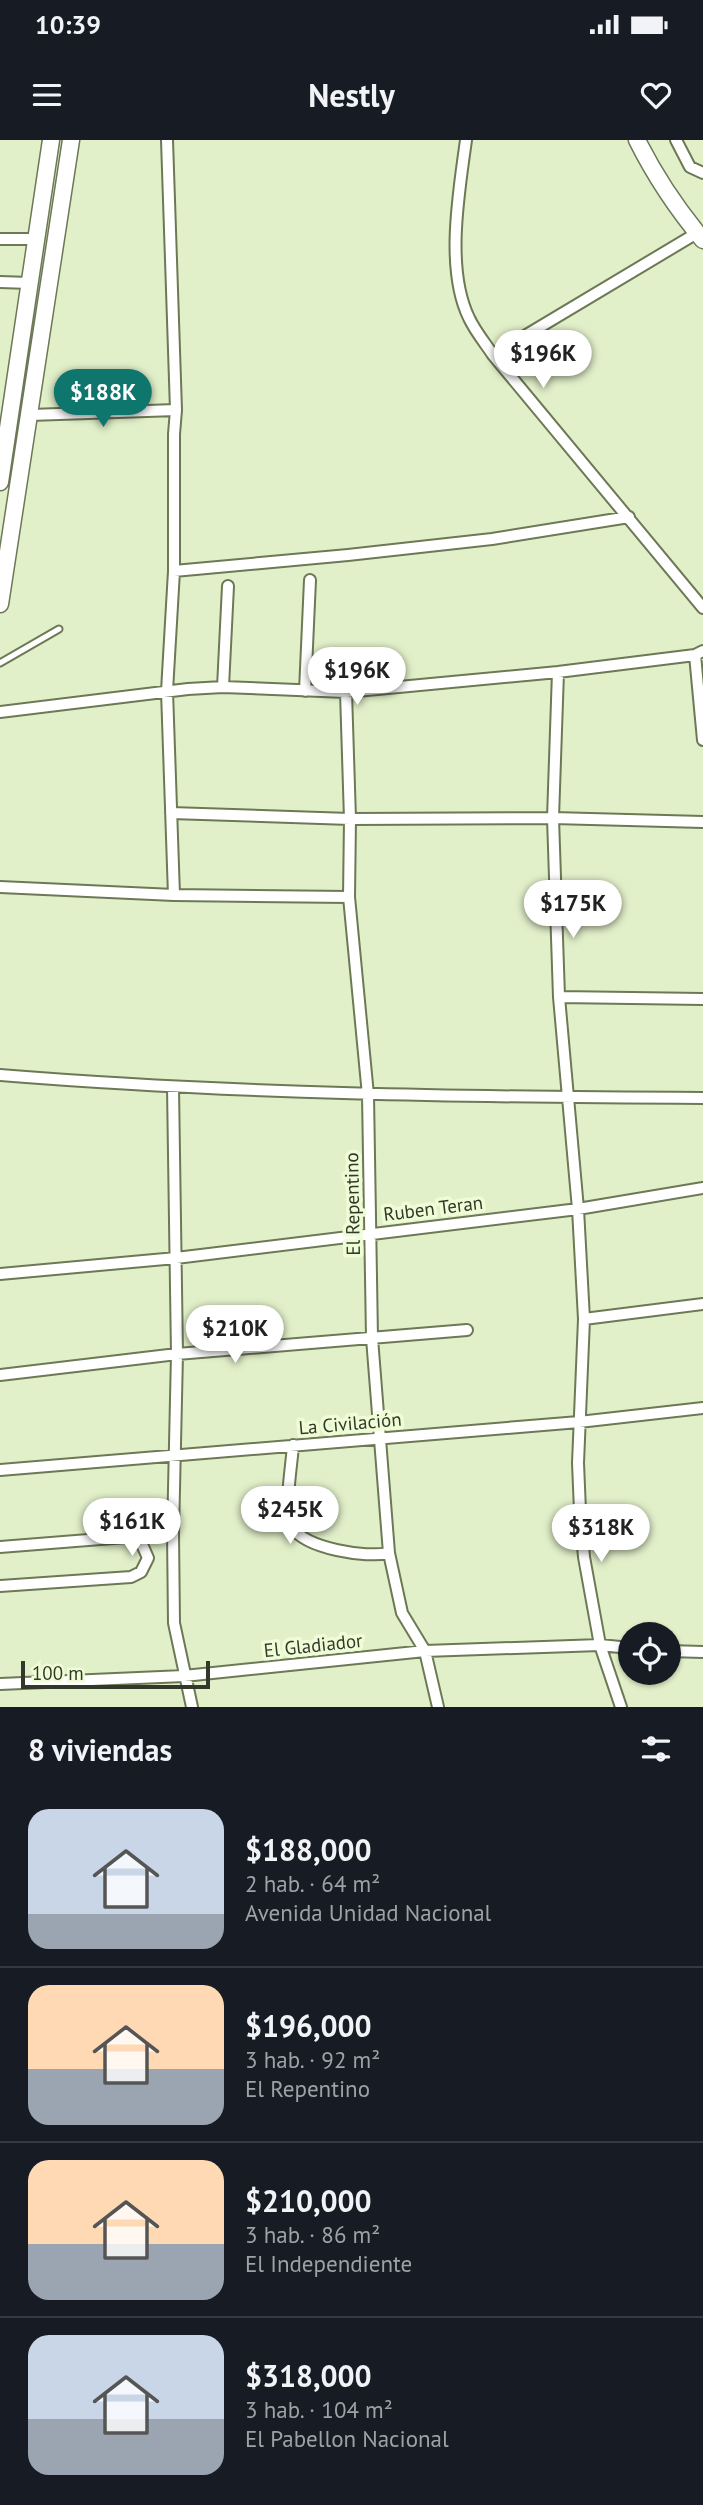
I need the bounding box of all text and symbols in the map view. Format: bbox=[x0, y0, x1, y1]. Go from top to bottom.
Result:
text: 10:39 bbox=[35, 8, 101, 41]
text: Nestly bbox=[308, 74, 395, 116]
icon: menu bbox=[28, 76, 66, 114]
icon: heart bbox=[637, 76, 675, 114]
pin: $196K bbox=[494, 330, 592, 390]
text: $196K bbox=[510, 338, 576, 367]
pin: $188K bbox=[54, 370, 152, 429]
text: $188K bbox=[70, 377, 136, 406]
pin: $196K bbox=[308, 648, 406, 707]
text: $196K bbox=[324, 655, 390, 684]
pin: $175K bbox=[524, 880, 622, 940]
text: $175K bbox=[540, 888, 606, 917]
street label: El Repentino bbox=[339, 1152, 365, 1256]
street label: Ruben Teran bbox=[382, 1190, 484, 1226]
pin: $210K bbox=[186, 1306, 284, 1365]
text: $210K bbox=[202, 1313, 268, 1342]
street label: La Civilación bbox=[297, 1407, 403, 1439]
pin: $245K bbox=[241, 1486, 339, 1546]
text: $245K bbox=[257, 1494, 323, 1523]
pin: $161K bbox=[83, 1498, 181, 1558]
pin: $318K bbox=[552, 1504, 650, 1564]
text: $161K bbox=[99, 1506, 165, 1535]
text: $318K bbox=[568, 1512, 634, 1541]
map controls bbox=[618, 1622, 681, 1685]
button: locate bbox=[618, 1622, 681, 1685]
street label: El Gladiador bbox=[263, 1628, 364, 1662]
scale bar bbox=[21, 1658, 210, 1690]
text: 100 m bbox=[32, 1661, 84, 1685]
text: 8 viviendas bbox=[28, 1730, 172, 1769]
icon: filters bbox=[637, 1730, 675, 1768]
text: $188,000 bbox=[245, 1830, 372, 1869]
icon: home bbox=[84, 1837, 168, 1921]
text: 2 hab. · 64 m² bbox=[245, 1869, 380, 1898]
text: Avenida Unidad Nacional bbox=[245, 1898, 491, 1927]
text: $196,000 bbox=[245, 2006, 372, 2045]
icon: home bbox=[84, 2013, 168, 2097]
text: 3 hab. · 92 m² bbox=[245, 2045, 380, 2074]
text: El Repentino bbox=[245, 2074, 370, 2103]
text: $210,000 bbox=[245, 2181, 372, 2220]
icon: home bbox=[84, 2188, 168, 2272]
text: 3 hab. · 86 m² bbox=[245, 2220, 380, 2249]
text: El Independiente bbox=[245, 2249, 412, 2278]
text: $318,000 bbox=[245, 2356, 372, 2395]
icon: home bbox=[84, 2363, 168, 2447]
text: 3 hab. · 104 m² bbox=[245, 2395, 393, 2424]
text: El Pabellon Nacional bbox=[245, 2424, 449, 2453]

